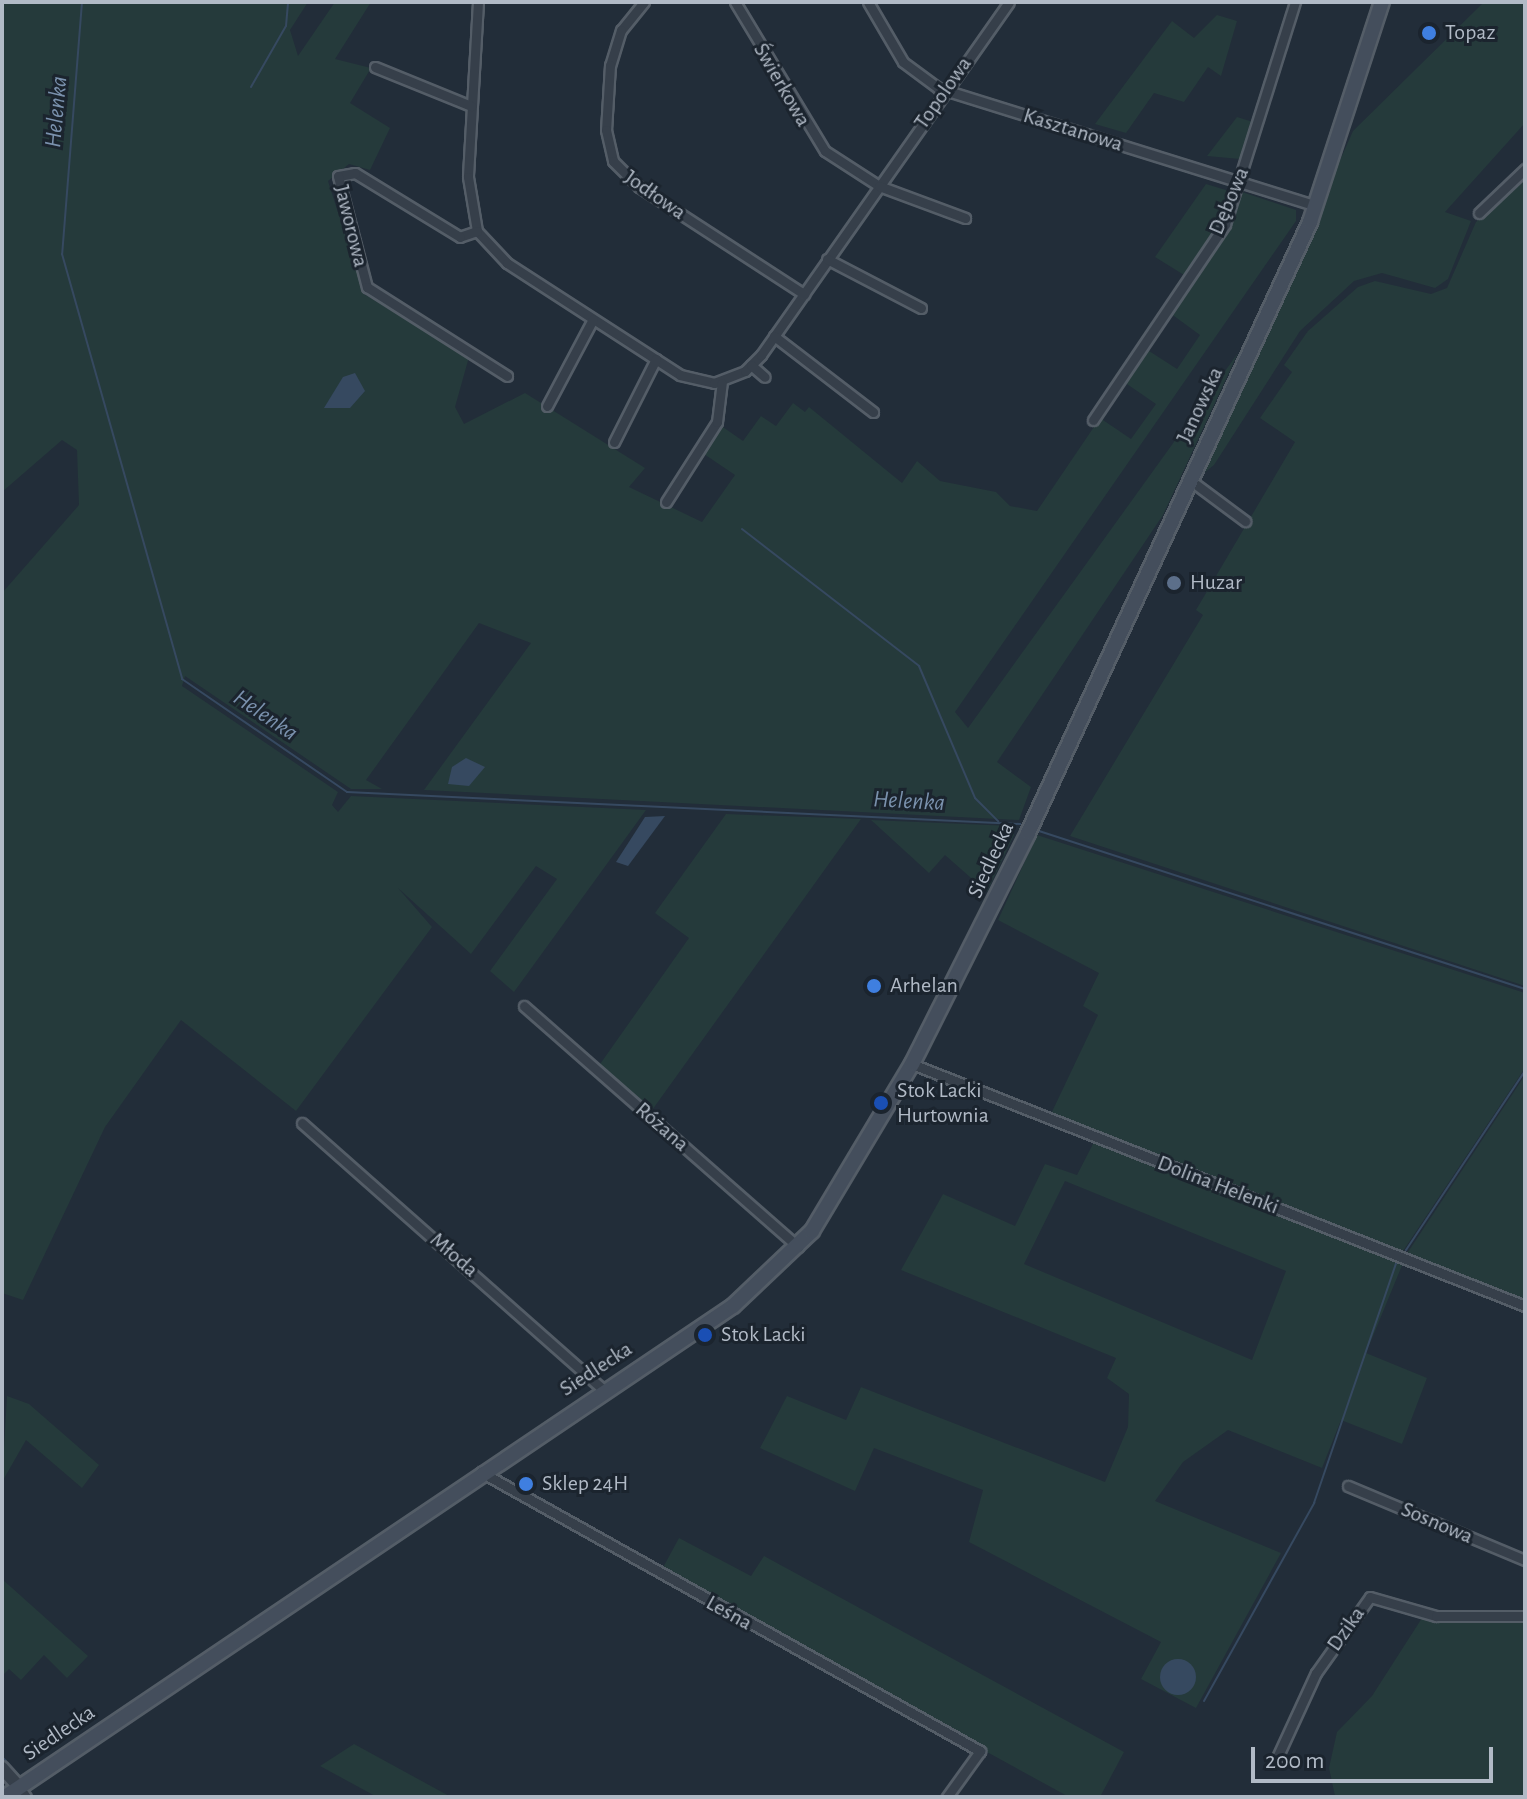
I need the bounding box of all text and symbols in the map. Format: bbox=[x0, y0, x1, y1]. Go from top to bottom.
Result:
place label: Topaz bbox=[1445, 20, 1496, 46]
marker: Topaz bbox=[1420, 24, 1438, 42]
street label: Świerkowa bbox=[748, 38, 816, 132]
street label: Topolowa bbox=[908, 52, 978, 134]
water label: Helenka bbox=[40, 75, 74, 149]
street label: Kasztanowa bbox=[1020, 102, 1126, 158]
street label: Dębowa bbox=[1203, 163, 1255, 239]
street label: Jodłowa bbox=[619, 164, 691, 226]
street label: Jaworowa bbox=[328, 182, 374, 270]
street label: Janowska bbox=[1171, 363, 1229, 447]
place label: Huzar bbox=[1190, 570, 1242, 596]
marker: Huzar bbox=[1165, 574, 1183, 592]
water label: Helenka bbox=[227, 684, 303, 748]
water label: Helenka bbox=[872, 786, 946, 818]
street label: Siedlecka bbox=[962, 818, 1020, 902]
place label: Arhelan bbox=[890, 973, 958, 999]
marker: Arhelan bbox=[865, 977, 883, 995]
place label: Stok Lacki Hurtownia bbox=[897, 1077, 989, 1128]
marker: Stok Lacki Hurtownia bbox=[872, 1094, 890, 1112]
street label: Różana bbox=[630, 1097, 694, 1157]
street label: Dolina Helenki bbox=[1154, 1150, 1282, 1220]
street label: Młoda bbox=[424, 1227, 484, 1283]
place label: Stok Lacki bbox=[721, 1322, 806, 1348]
marker: Stok Lacki bbox=[696, 1326, 714, 1344]
street label: Siedlecka bbox=[555, 1336, 637, 1402]
place label: Sklep 24H bbox=[542, 1471, 628, 1497]
marker: Sklep 24H bbox=[517, 1475, 535, 1493]
street label: Sosnowa bbox=[1397, 1496, 1477, 1550]
street label: Leśna bbox=[701, 1590, 757, 1636]
street label: Dzika bbox=[1321, 1602, 1371, 1656]
street label: Siedlecka bbox=[18, 1699, 100, 1767]
scale bar bbox=[1255, 1731, 1497, 1781]
text: 200 m bbox=[1265, 1749, 1324, 1773]

